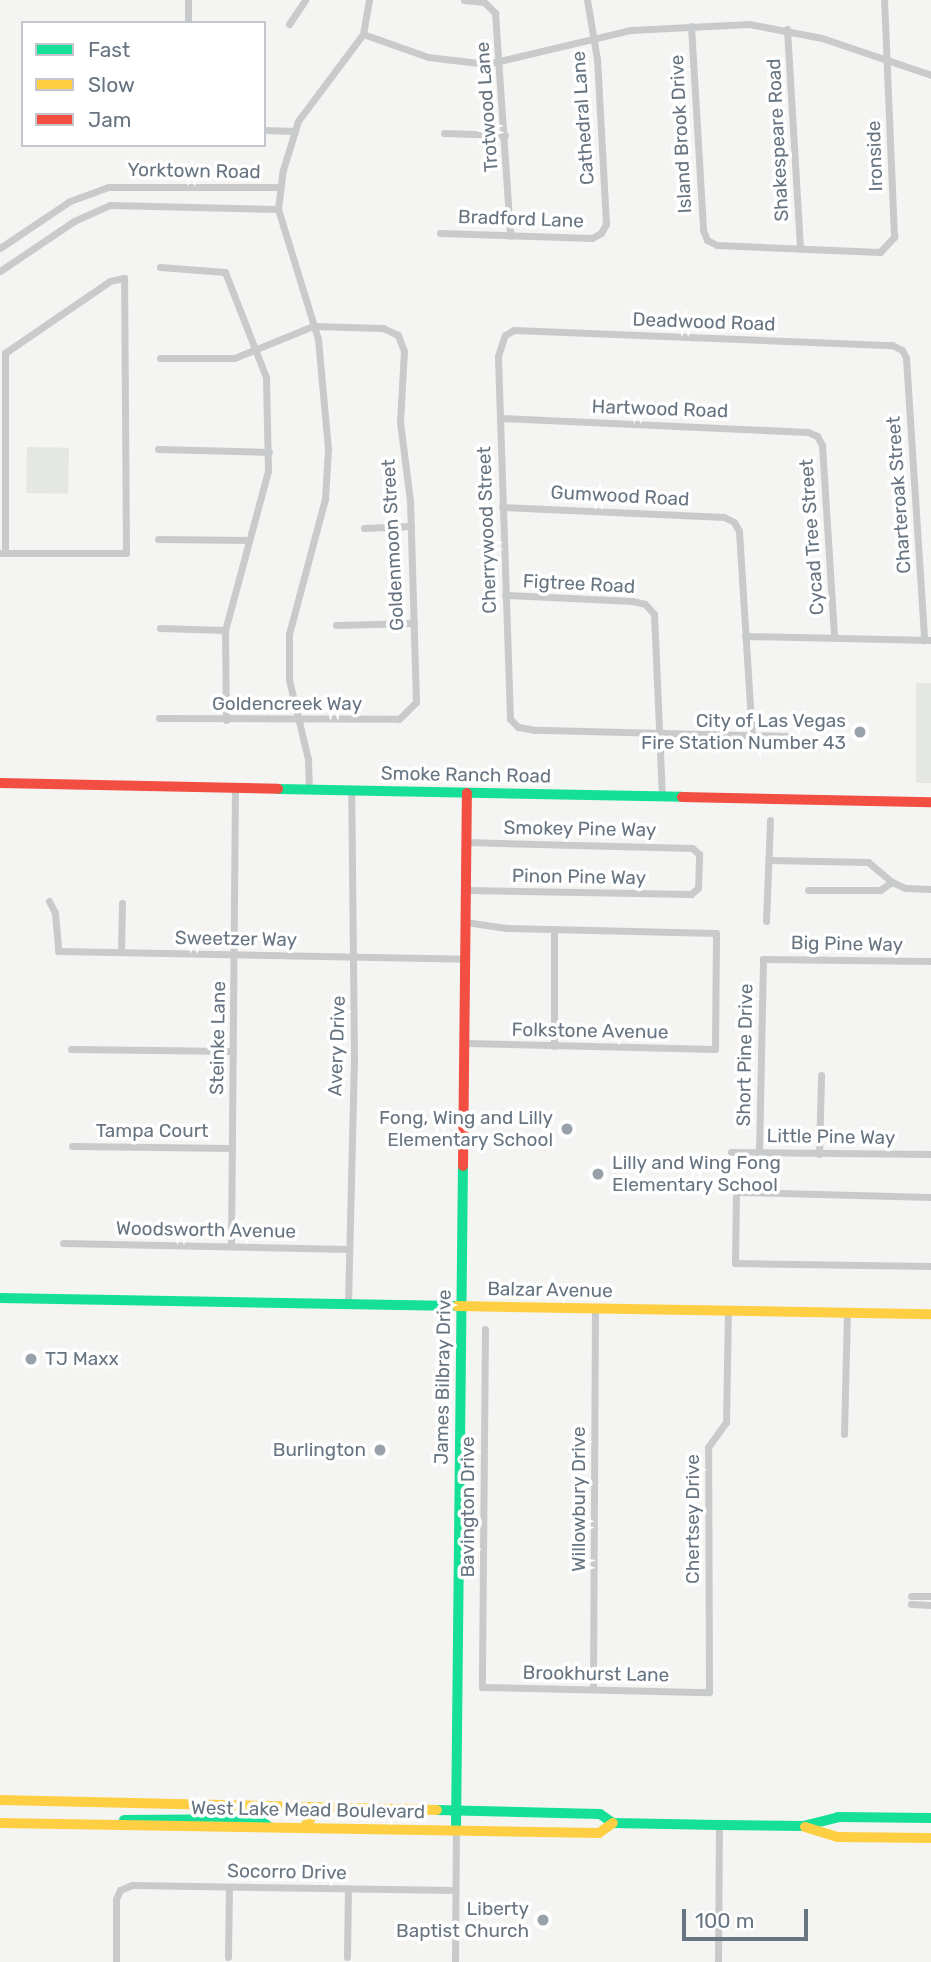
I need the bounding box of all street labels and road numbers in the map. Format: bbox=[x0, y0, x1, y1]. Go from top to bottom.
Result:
street label: Trotwood Lane bbox=[471, 41, 503, 173]
street label: Cathedral Lane bbox=[567, 50, 599, 186]
street label: Island Brook Drive bbox=[665, 54, 697, 214]
street label: Shakespeare Road bbox=[762, 58, 794, 222]
street label: Ironside bbox=[862, 120, 888, 192]
street label: Yorktown Road bbox=[127, 158, 261, 184]
street label: Bradford Lane bbox=[458, 205, 584, 233]
street label: Deadwood Road bbox=[632, 308, 776, 336]
street label: Hartwood Road bbox=[591, 395, 729, 423]
street label: Charteroak Street bbox=[882, 415, 916, 575]
street label: Cherrywood Street bbox=[473, 446, 501, 614]
street label: Cycad Tree Street bbox=[795, 458, 829, 616]
street label: Goldenmoon Street bbox=[377, 459, 409, 631]
street label: Gumwood Road bbox=[550, 481, 690, 511]
street label: Figtree Road bbox=[522, 570, 636, 598]
street label: Goldencreek Way bbox=[212, 693, 362, 715]
street label: Smoke Ranch Road bbox=[381, 762, 551, 788]
street label: Smokey Pine Way bbox=[503, 816, 657, 842]
street label: Pinon Pine Way bbox=[512, 864, 646, 890]
street label: Sweetzer Way bbox=[174, 927, 298, 951]
street label: Big Pine Way bbox=[791, 932, 903, 956]
street label: Steinke Lane bbox=[206, 981, 230, 1095]
street label: Short Pine Drive bbox=[732, 983, 758, 1127]
street label: Avery Drive bbox=[324, 995, 350, 1097]
street label: Folkstone Avenue bbox=[511, 1018, 669, 1044]
street label: Tampa Court bbox=[96, 1120, 208, 1142]
street label: Little Pine Way bbox=[766, 1124, 896, 1150]
street label: Woodsworth Avenue bbox=[115, 1217, 297, 1243]
street label: Balzar Avenue bbox=[487, 1277, 613, 1303]
street label: James Bilbray Drive bbox=[430, 1289, 456, 1465]
street label: Willowbury Drive bbox=[568, 1426, 590, 1572]
street label: Bavington Drive bbox=[457, 1436, 479, 1578]
street label: Chertsey Drive bbox=[682, 1454, 704, 1584]
street label: Brookhurst Lane bbox=[522, 1661, 670, 1687]
street label: West Lake Mead Boulevard bbox=[191, 1797, 425, 1823]
street label: Socorro Drive bbox=[227, 1860, 347, 1884]

